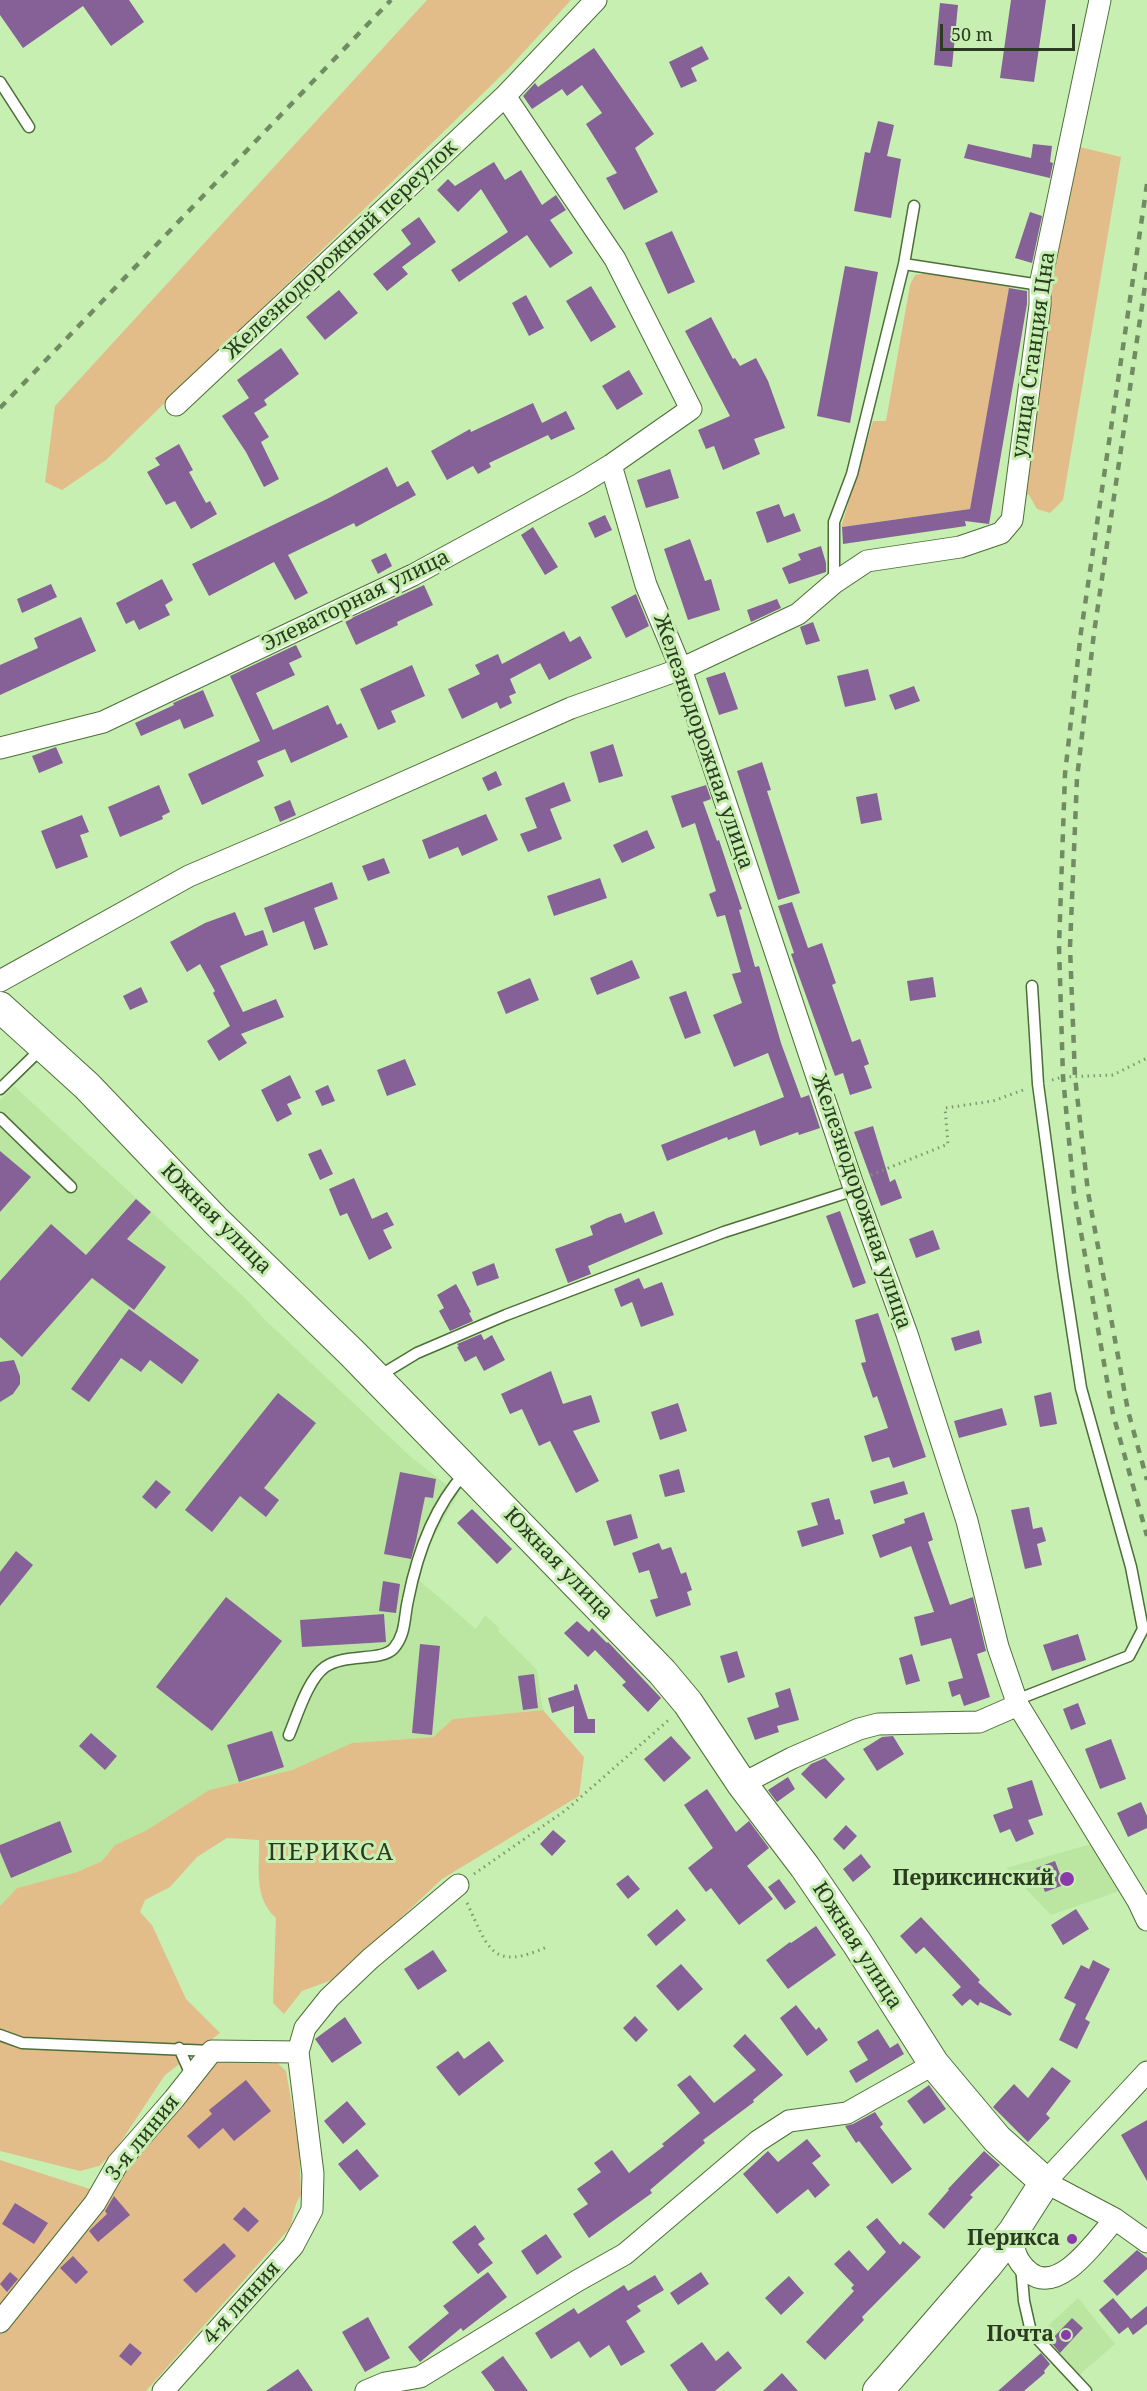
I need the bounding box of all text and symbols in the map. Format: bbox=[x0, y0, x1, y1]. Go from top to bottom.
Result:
scale bar bbox=[943, 12, 1078, 50]
text: 50 m bbox=[951, 22, 993, 46]
street label: Железнодорожный переулок bbox=[219, 135, 463, 365]
street label: улица Станция Цна bbox=[1007, 250, 1061, 460]
street label: Элеваторная улица bbox=[258, 545, 454, 657]
street label: Железнодорожная улица bbox=[647, 611, 759, 873]
street label: Железнодорожная улица bbox=[805, 1071, 917, 1333]
street label: Южная улица bbox=[155, 1158, 277, 1280]
street label: Южная улица bbox=[498, 1503, 618, 1625]
district label: ПЕРИКСА bbox=[268, 1839, 394, 1867]
place label: Периксинский bbox=[893, 1866, 1054, 1892]
marker: Периксинский bbox=[1058, 1870, 1076, 1888]
street label: Южная улица bbox=[807, 1878, 907, 2014]
street label: 3-я линия bbox=[101, 2090, 185, 2186]
place label: Перикса bbox=[967, 2226, 1060, 2252]
marker: Перикса bbox=[1065, 2232, 1079, 2246]
street label: 4-я линия bbox=[198, 2256, 286, 2350]
place label: Почта bbox=[986, 2322, 1054, 2348]
marker: Почта bbox=[1059, 2328, 1073, 2342]

